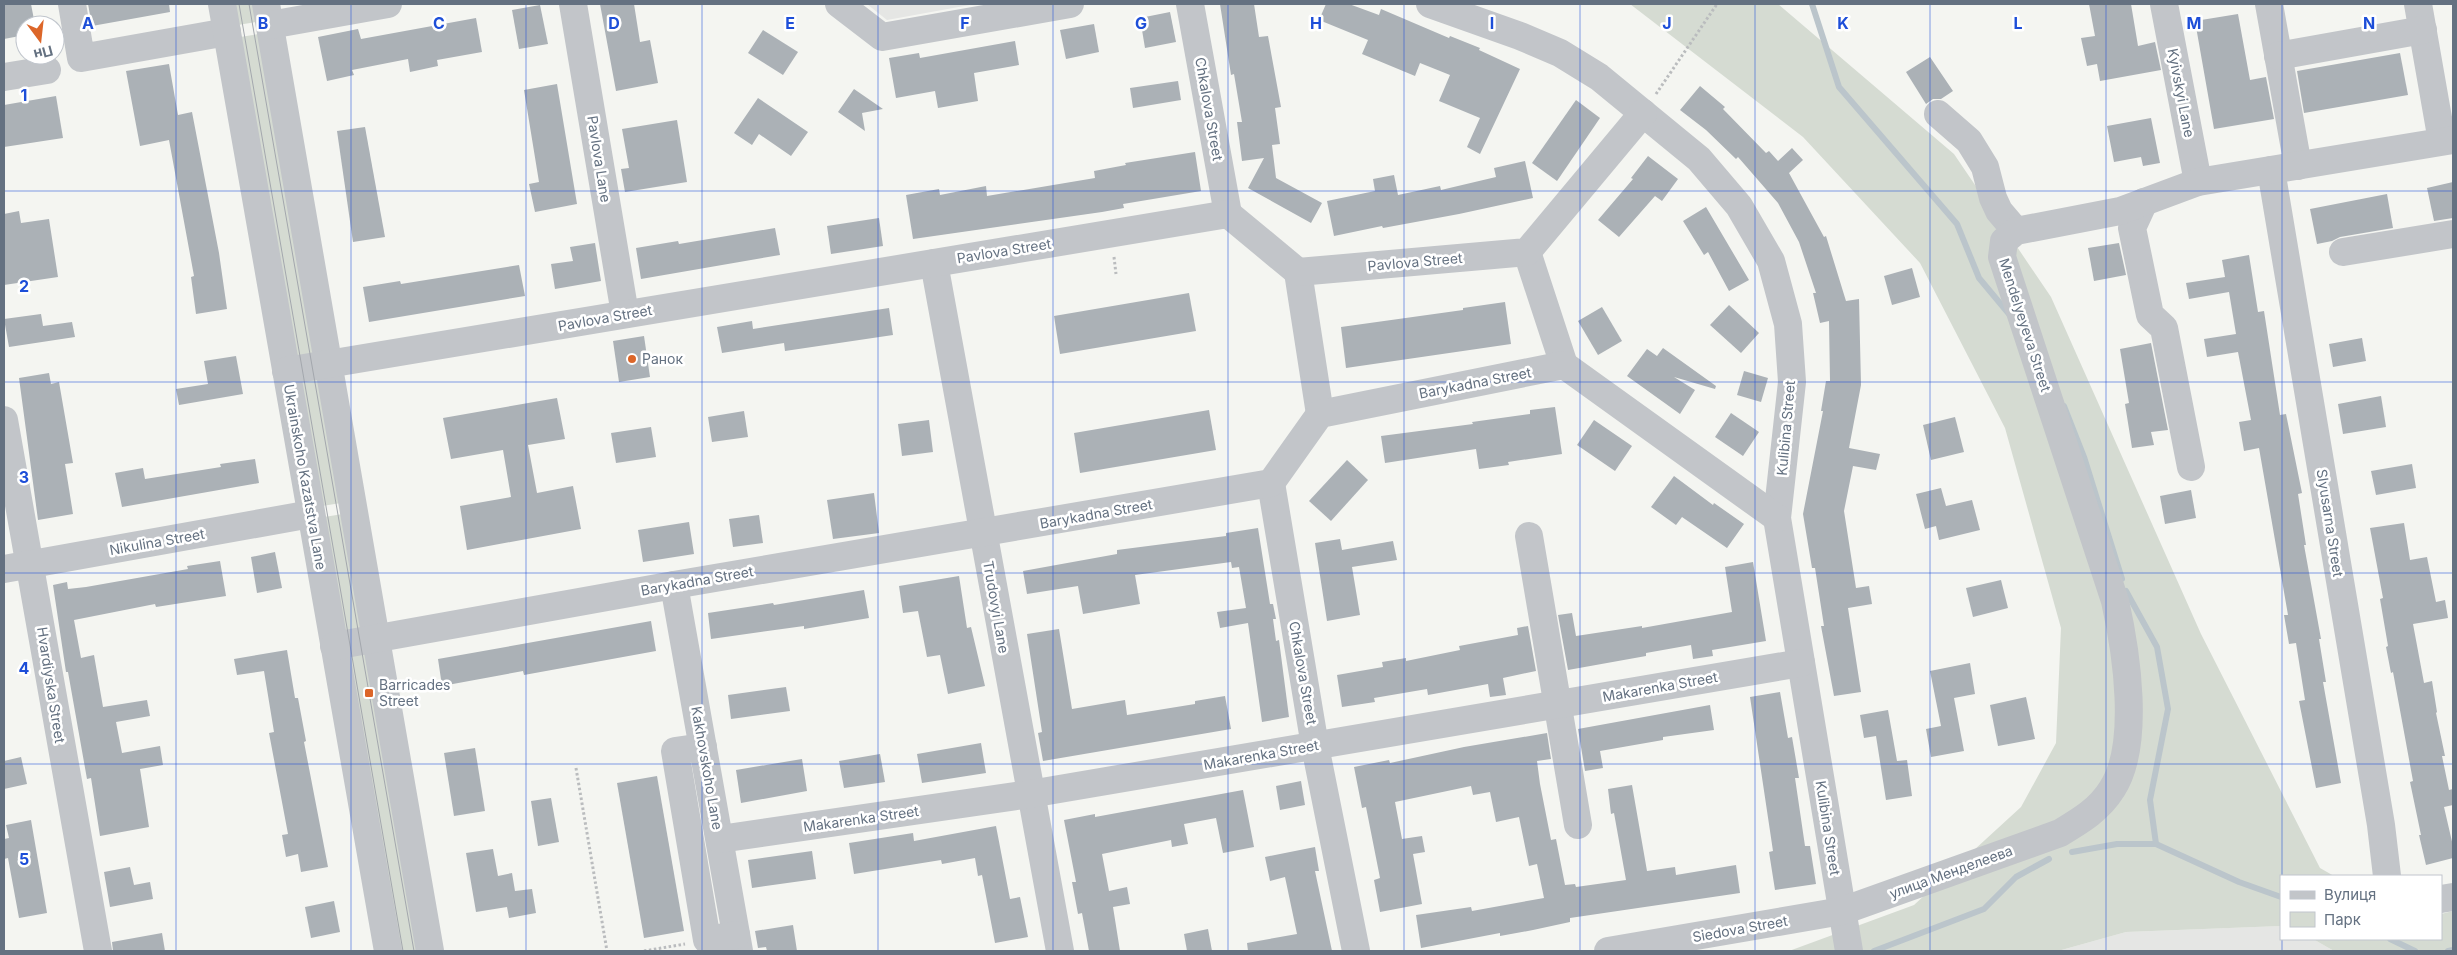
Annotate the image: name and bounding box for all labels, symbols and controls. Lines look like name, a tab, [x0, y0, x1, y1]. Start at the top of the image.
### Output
text: A	[82, 13, 94, 33]
text: B	[258, 13, 268, 33]
text: C	[433, 13, 445, 33]
text: D	[608, 13, 620, 33]
text: E	[785, 13, 795, 33]
text: F	[960, 13, 970, 33]
text: G	[1135, 13, 1147, 33]
text: H	[1310, 13, 1322, 33]
text: I	[1490, 13, 1494, 33]
text: J	[1662, 13, 1672, 33]
text: K	[1837, 13, 1849, 33]
text: L	[2013, 13, 2023, 33]
text: M	[2187, 13, 2201, 33]
text: N	[2363, 13, 2375, 33]
north arrow	[15, 15, 65, 65]
text: Пн	[32, 42, 55, 64]
street label: Kyivskyi Lane	[2165, 47, 2198, 139]
street label: Chkalova Street	[1192, 56, 1227, 162]
text: 1	[21, 85, 27, 105]
street label: Pavlova Lane	[584, 114, 615, 204]
street label: Pavlova Street	[956, 235, 1053, 266]
street label: Pavlova Street	[1367, 249, 1464, 274]
street label: Mendelyeyeva Street	[1996, 256, 2055, 394]
text: 2	[19, 276, 29, 296]
street label: Pavlova Street	[557, 301, 654, 334]
place label: Ранок	[642, 350, 683, 367]
marker: Ранок	[626, 353, 638, 365]
street label: Barykadna Street	[1417, 363, 1533, 402]
street label: Kulibina Street	[1773, 379, 1798, 476]
street label: Ukrainskoho Kazatstva Lane	[281, 383, 330, 571]
text: 3	[19, 467, 29, 487]
street label: Slyusarna Street	[2314, 468, 2347, 578]
street label: Barykadna Street	[1038, 495, 1154, 532]
street label: Nikulina Street	[108, 525, 206, 558]
street label: Trudovyi Lane	[980, 559, 1013, 655]
street label: Barykadna Street	[639, 562, 755, 599]
street label: Chkalova Street	[1286, 620, 1321, 726]
street label: Hvardiyska Street	[34, 626, 69, 745]
text: 4	[19, 658, 30, 678]
street label: Makarenka Street	[1601, 668, 1719, 705]
place label: Barricades Street	[379, 676, 451, 709]
marker: Barricades Street	[363, 687, 375, 699]
street label: Kakhovskoho Lane	[688, 705, 727, 831]
street label: Makarenka Street	[1202, 736, 1320, 773]
street label: Kulibina Street	[1813, 779, 1844, 877]
street label: Makarenka Street	[802, 802, 920, 835]
street label: улица Менделеева	[1887, 841, 2015, 902]
text: 5	[19, 849, 29, 869]
legend	[2280, 875, 2442, 940]
text: Вулиця	[2324, 885, 2376, 904]
text: Парк	[2324, 910, 2361, 929]
street label: Siedova Street	[1691, 912, 1789, 945]

